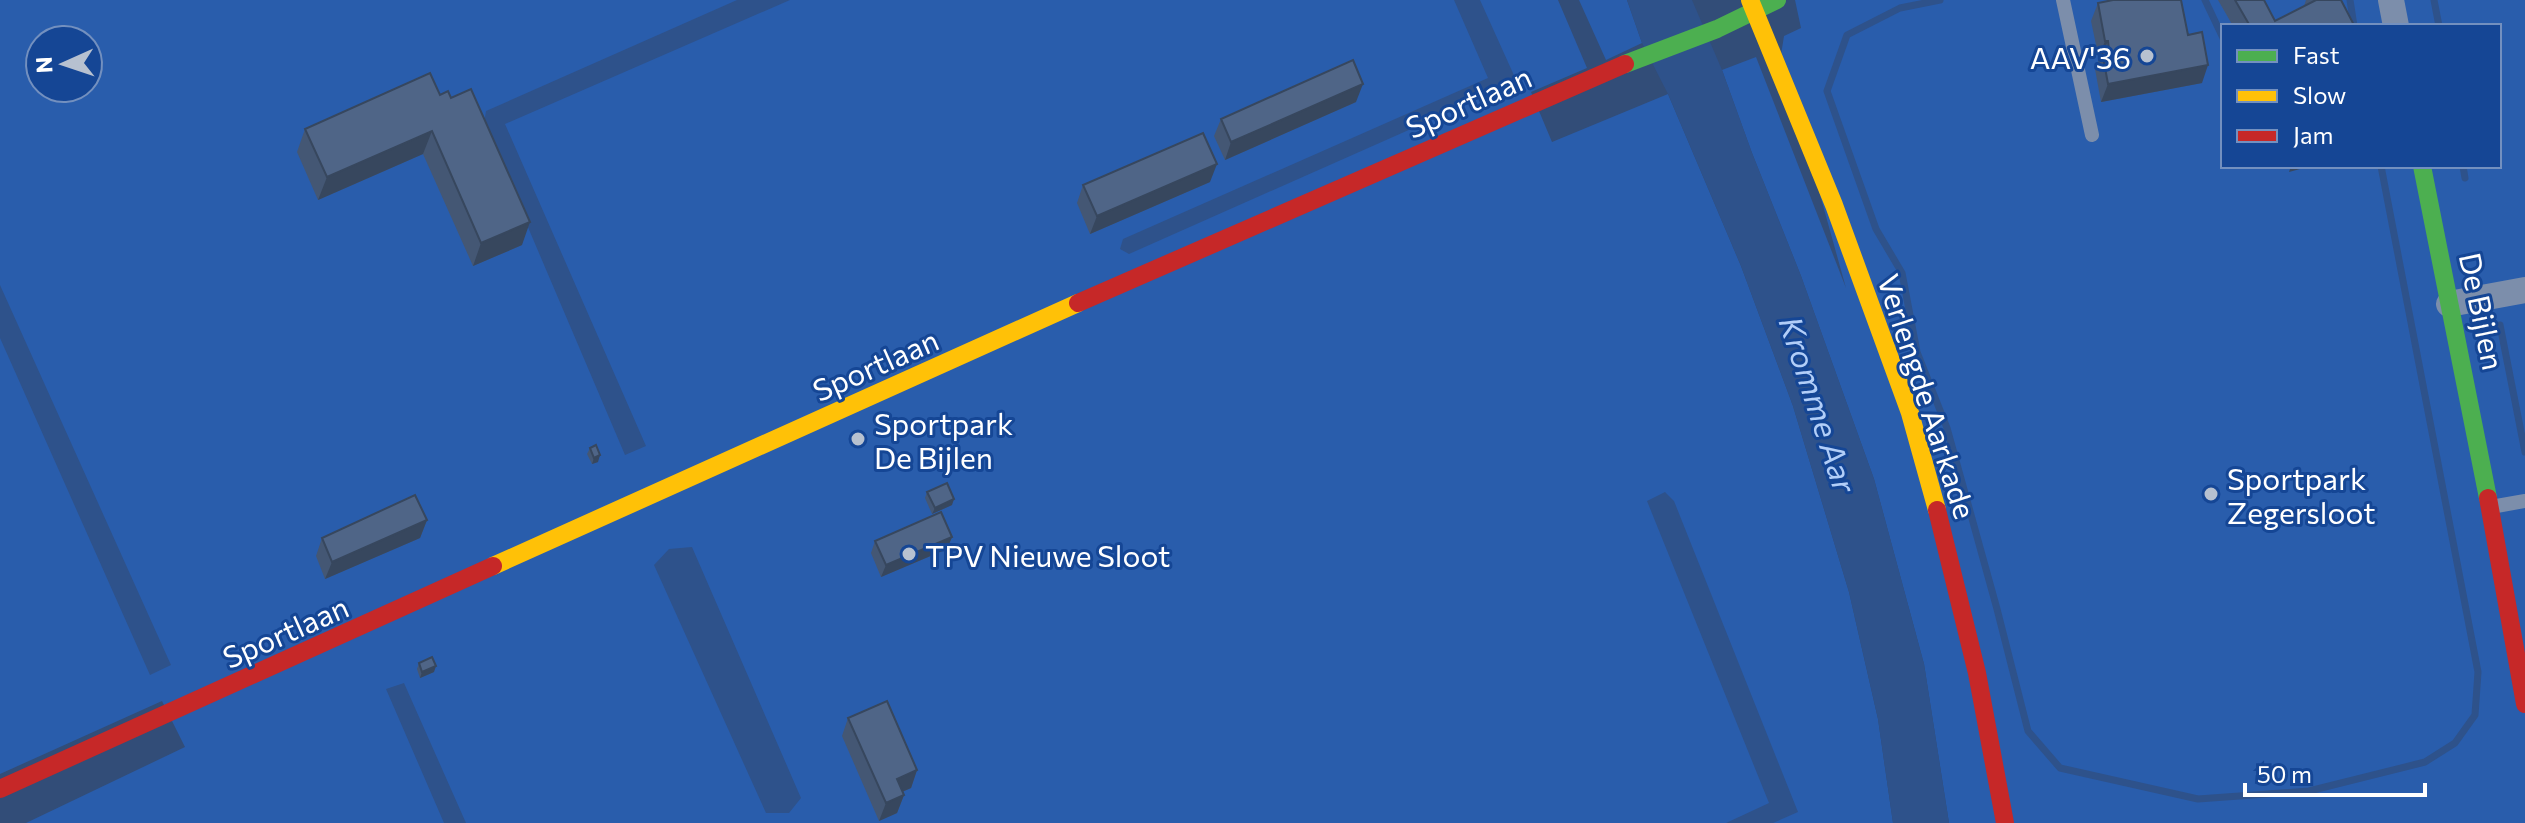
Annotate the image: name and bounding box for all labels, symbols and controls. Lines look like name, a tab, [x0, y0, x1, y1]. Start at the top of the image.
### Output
north arrow	[24, 24, 104, 104]
legend	[2221, 24, 2501, 168]
place label: AAV'36	[2030, 38, 2131, 75]
text: Fast	[2293, 40, 2340, 69]
marker: AAV'36	[2138, 47, 2156, 65]
text: N	[30, 56, 57, 74]
street label: Sportlaan	[1399, 57, 1537, 145]
text: Slow	[2293, 80, 2346, 109]
text: Jam	[2293, 120, 2333, 149]
street label: De Bijlen	[2453, 249, 2513, 373]
street label: Verlengde Aarkade	[1871, 269, 1985, 523]
water label: Kromme Aar	[1772, 311, 1867, 498]
street label: Sportlaan	[806, 320, 944, 408]
place label: Sportpark De Bijlen	[874, 404, 1013, 475]
marker: Sportpark De Bijlen	[849, 430, 867, 448]
place label: Sportpark Zegersloot	[2227, 459, 2375, 530]
marker: Sportpark Zegersloot	[2202, 485, 2220, 503]
place label: TPV Nieuwe Sloot	[925, 536, 1170, 573]
marker: TPV Nieuwe Sloot	[900, 545, 918, 563]
street label: Sportlaan	[216, 587, 354, 675]
scale bar	[2245, 747, 2425, 797]
text: 50 m	[2257, 759, 2312, 788]

